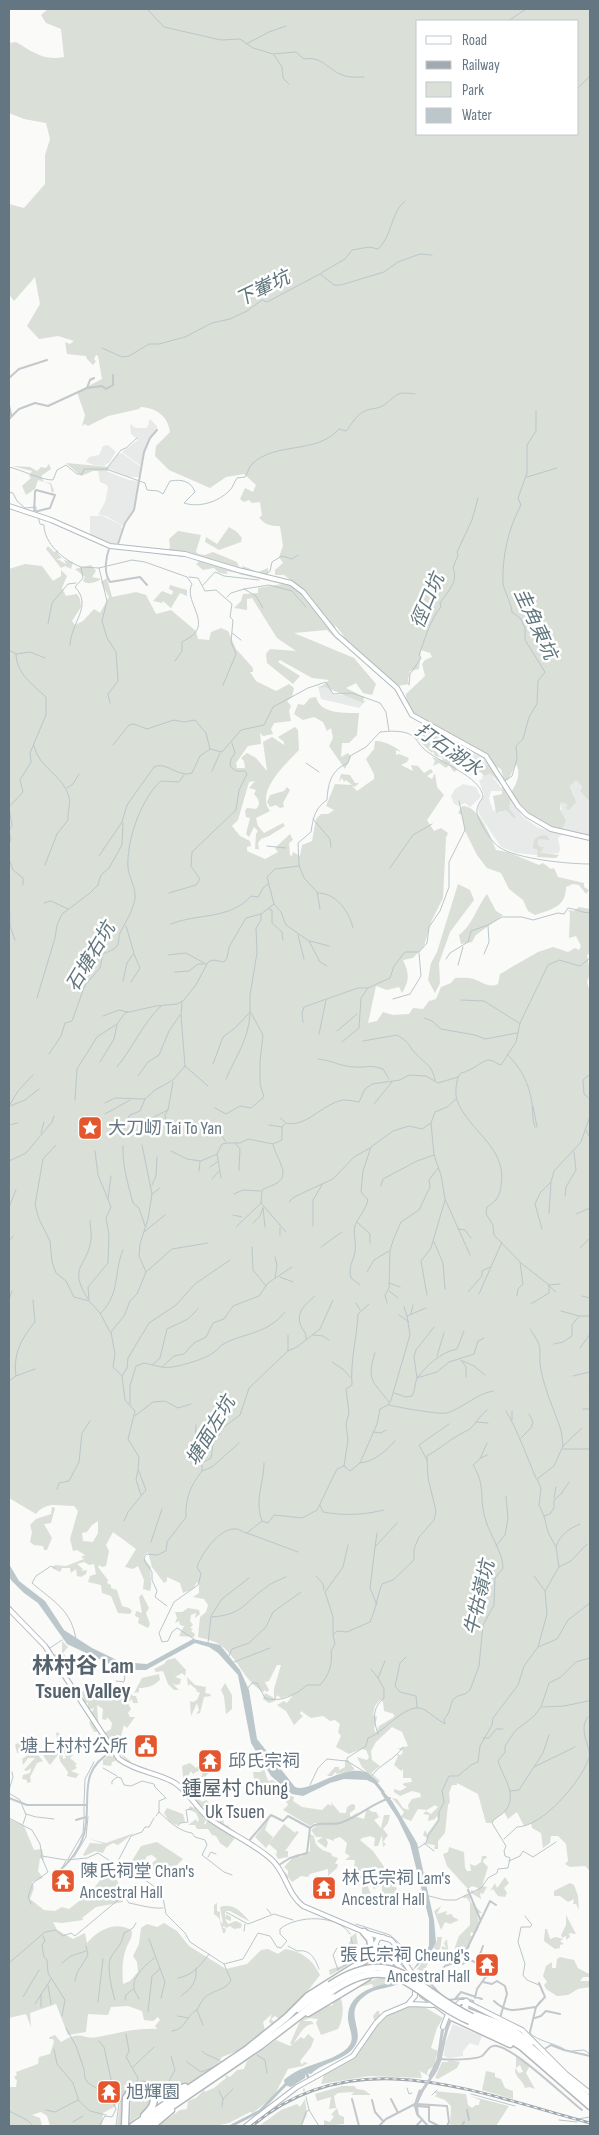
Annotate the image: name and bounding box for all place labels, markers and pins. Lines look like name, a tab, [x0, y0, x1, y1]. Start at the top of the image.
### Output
place icon: 大刀屻 Tai To Yan	[77, 1115, 103, 1141]
place label: 大刀屻 Tai To Yan	[108, 1118, 222, 1139]
public building icon: 塘上村村公所	[133, 1733, 159, 1759]
place label: 塘上村村公所	[20, 1736, 128, 1757]
temple icon: 邱氏宗祠	[197, 1748, 223, 1774]
place label: 邱氏宗祠	[228, 1751, 300, 1772]
place label: 陳氏祠堂 Chan's Ancestral Hall	[79, 1861, 195, 1903]
temple icon: 陳氏祠堂 Chan's Ancestral Hall	[50, 1868, 76, 1894]
place label: 林氏宗祠 Lam's Ancestral Hall	[341, 1868, 451, 1910]
temple icon: 林氏宗祠 Lam's Ancestral Hall	[311, 1875, 337, 1901]
place label: 張氏宗祠 Cheung's Ancestral Hall	[340, 1945, 470, 1987]
temple icon: 張氏宗祠 Cheung's Ancestral Hall	[474, 1952, 500, 1978]
temple icon: 旭輝園	[96, 2079, 122, 2105]
place label: 旭輝園	[126, 2082, 180, 2103]

